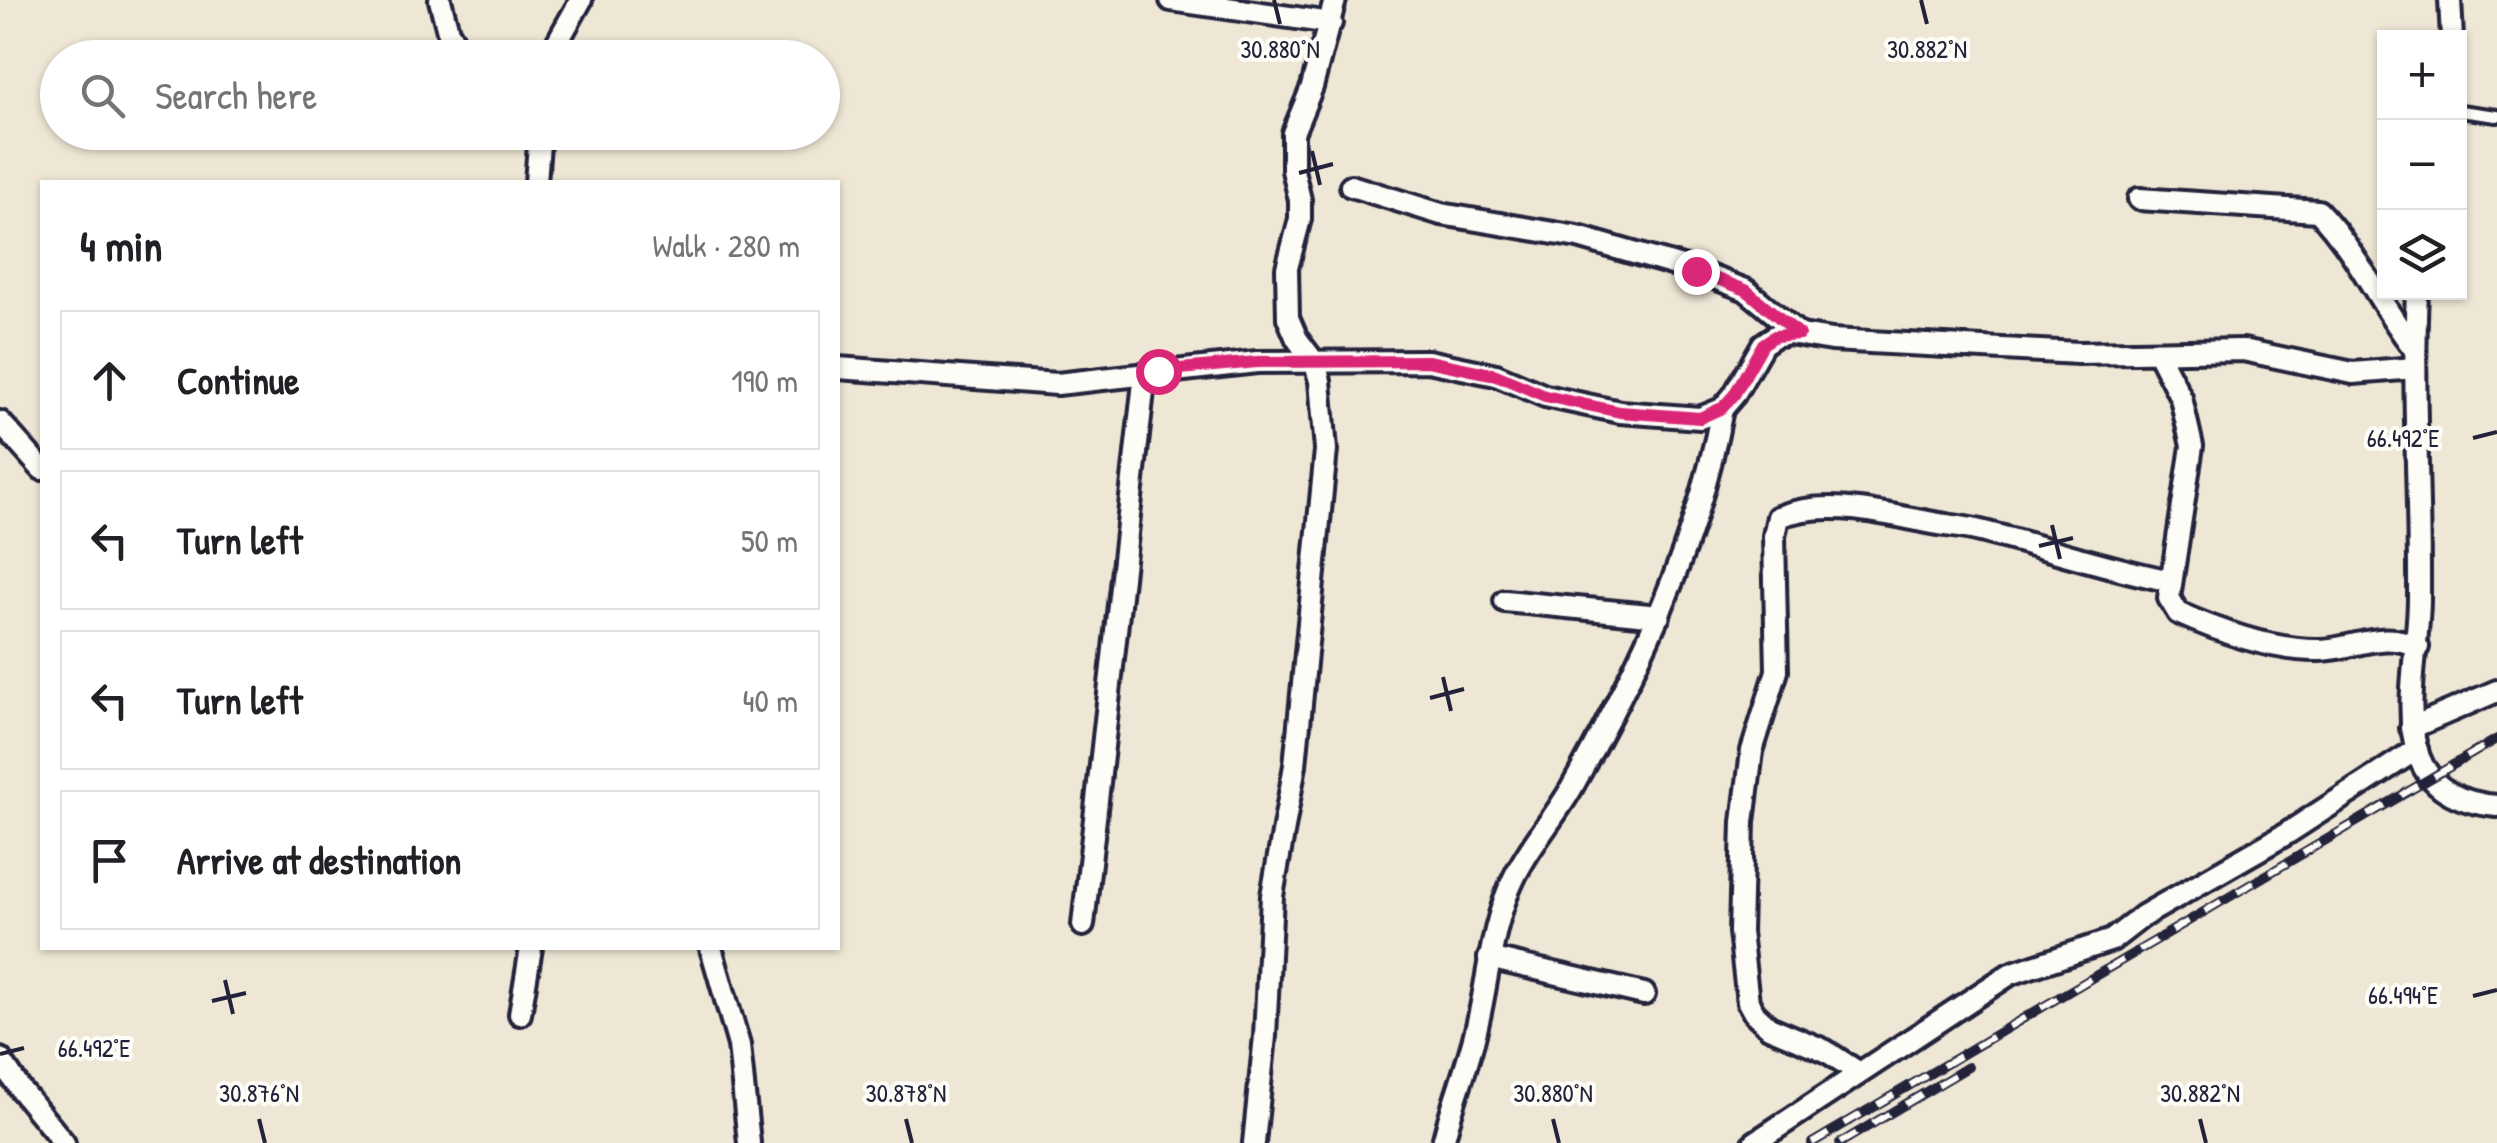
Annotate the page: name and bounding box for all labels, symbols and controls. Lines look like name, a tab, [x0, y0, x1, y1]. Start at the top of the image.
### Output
map controls	[2377, 30, 2467, 300]
button: +	[2377, 30, 2467, 120]
text: 30.880°N	[1240, 32, 1320, 66]
text: 30.882°N	[1887, 32, 1967, 66]
search box	[40, 40, 840, 150]
icon: search	[75, 68, 130, 123]
text: Search here	[155, 69, 317, 121]
button: −	[2377, 120, 2467, 210]
button: layers	[2377, 210, 2467, 300]
text: 4 min	[80, 217, 162, 274]
text: Walk · 280 m	[653, 224, 800, 267]
route end	[1674, 249, 1720, 295]
route start	[1136, 349, 1182, 395]
icon: ahead	[82, 353, 137, 408]
text: Continue	[177, 354, 299, 406]
text: 190 m	[731, 359, 798, 402]
text: 66.492°E	[2367, 421, 2439, 455]
icon: left	[82, 513, 137, 568]
text: Turn left	[177, 514, 302, 566]
text: 50 m	[741, 519, 798, 562]
icon: left	[82, 673, 137, 728]
text: Turn left	[177, 674, 302, 726]
text: 40 m	[743, 679, 798, 722]
icon: arrive	[82, 833, 137, 888]
text: Arrive at destination	[177, 834, 461, 886]
text: 66.494°E	[2368, 978, 2438, 1012]
text: 66.492°E	[58, 1031, 130, 1065]
text: 30.876°N	[219, 1076, 299, 1110]
text: 30.878°N	[866, 1076, 946, 1110]
text: 30.880°N	[1513, 1076, 1593, 1110]
text: 30.882°N	[2160, 1076, 2240, 1110]

